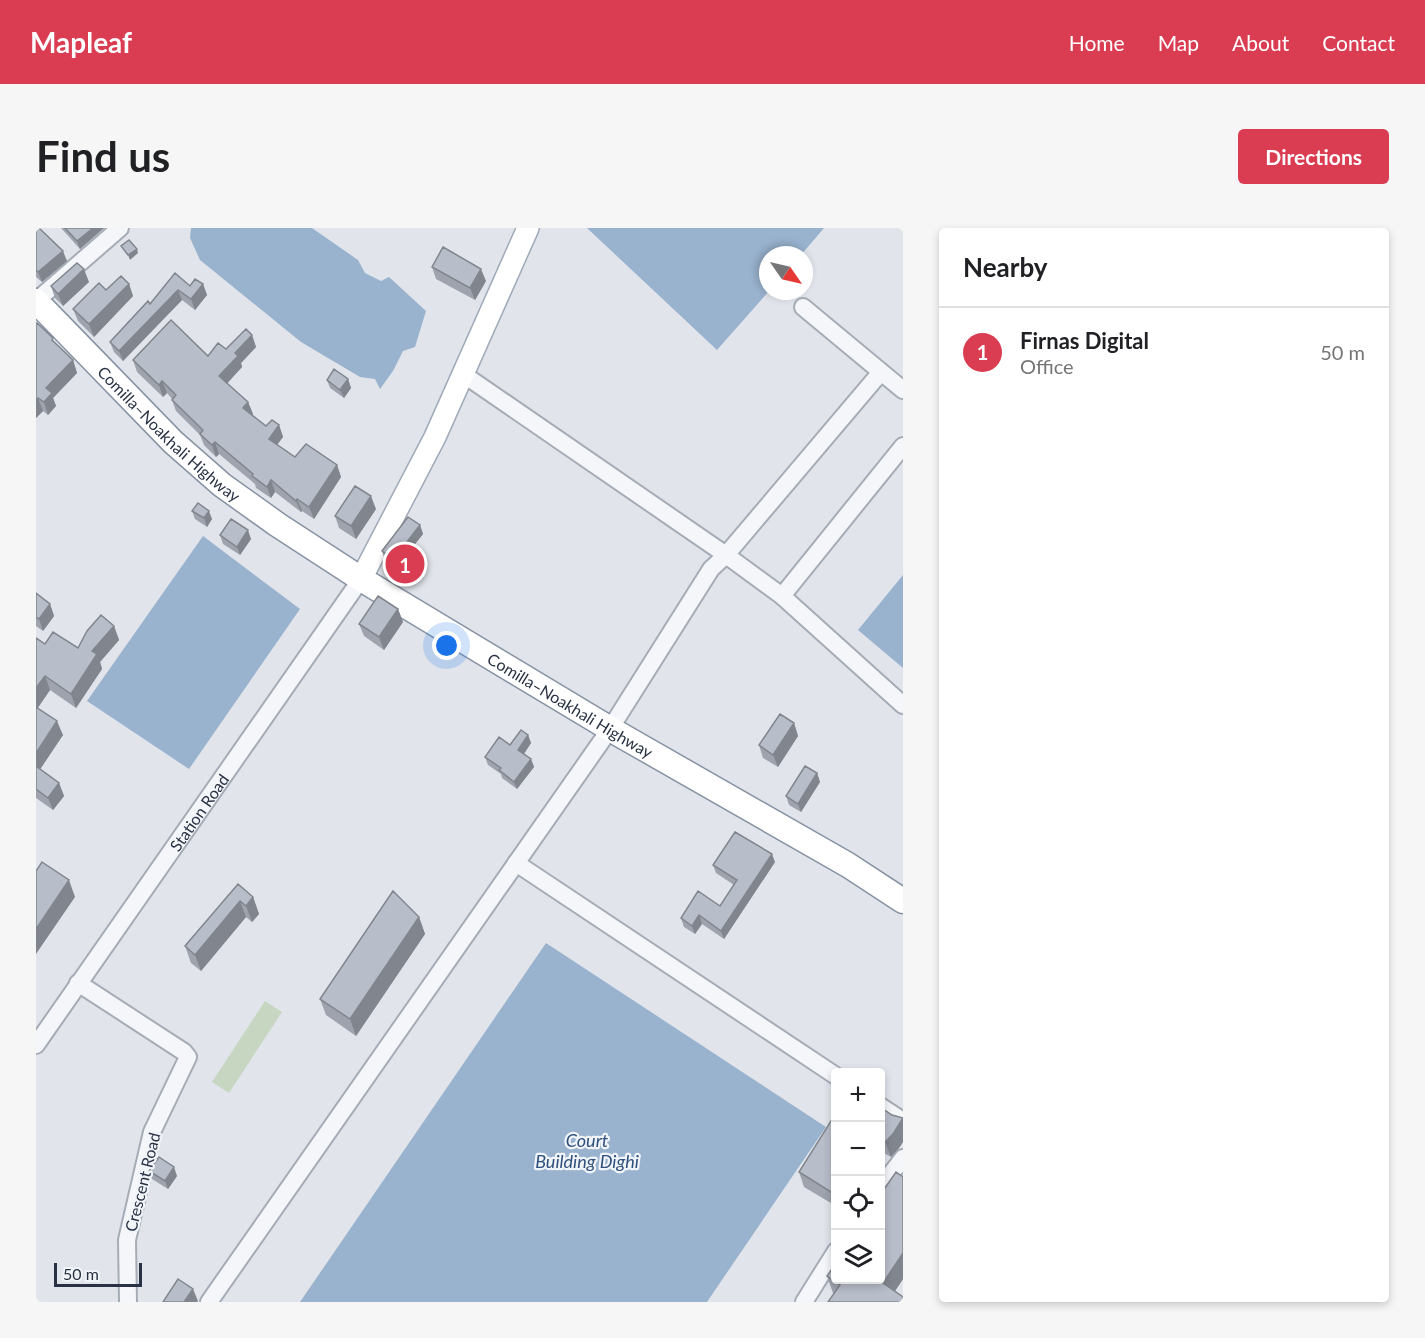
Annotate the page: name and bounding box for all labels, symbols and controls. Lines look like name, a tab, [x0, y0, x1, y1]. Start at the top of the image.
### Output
text: Mapleaf	[30, 25, 132, 59]
text: Home	[1069, 30, 1125, 55]
text: Map	[1158, 30, 1199, 55]
text: About	[1232, 30, 1289, 55]
text: Contact	[1322, 30, 1395, 55]
button: Directions	[1238, 129, 1389, 184]
text: Find us	[36, 131, 170, 181]
north arrow	[759, 246, 813, 300]
text: Nearby	[963, 251, 1048, 283]
text: Firnas Digital	[1020, 327, 1149, 354]
text: 1	[977, 340, 988, 364]
text: 50 m	[1320, 340, 1365, 364]
text: Office	[1020, 354, 1074, 378]
street label: Comilla–Noakhali Highway	[94, 361, 245, 505]
pin: 1	[386, 542, 424, 586]
your location	[432, 631, 461, 660]
street label: Comilla–Noakhali Highway	[485, 648, 657, 761]
street label: Station Road	[165, 770, 232, 854]
map controls	[831, 1068, 885, 1284]
button: +	[831, 1068, 885, 1122]
button: −	[831, 1122, 885, 1176]
water label: Court Building Dighi	[535, 1129, 639, 1172]
street label: Crescent Road	[120, 1130, 164, 1234]
button: locate	[831, 1176, 885, 1230]
button: layers	[831, 1230, 885, 1284]
scale bar	[54, 1260, 142, 1288]
text: 50 m	[63, 1264, 99, 1283]

